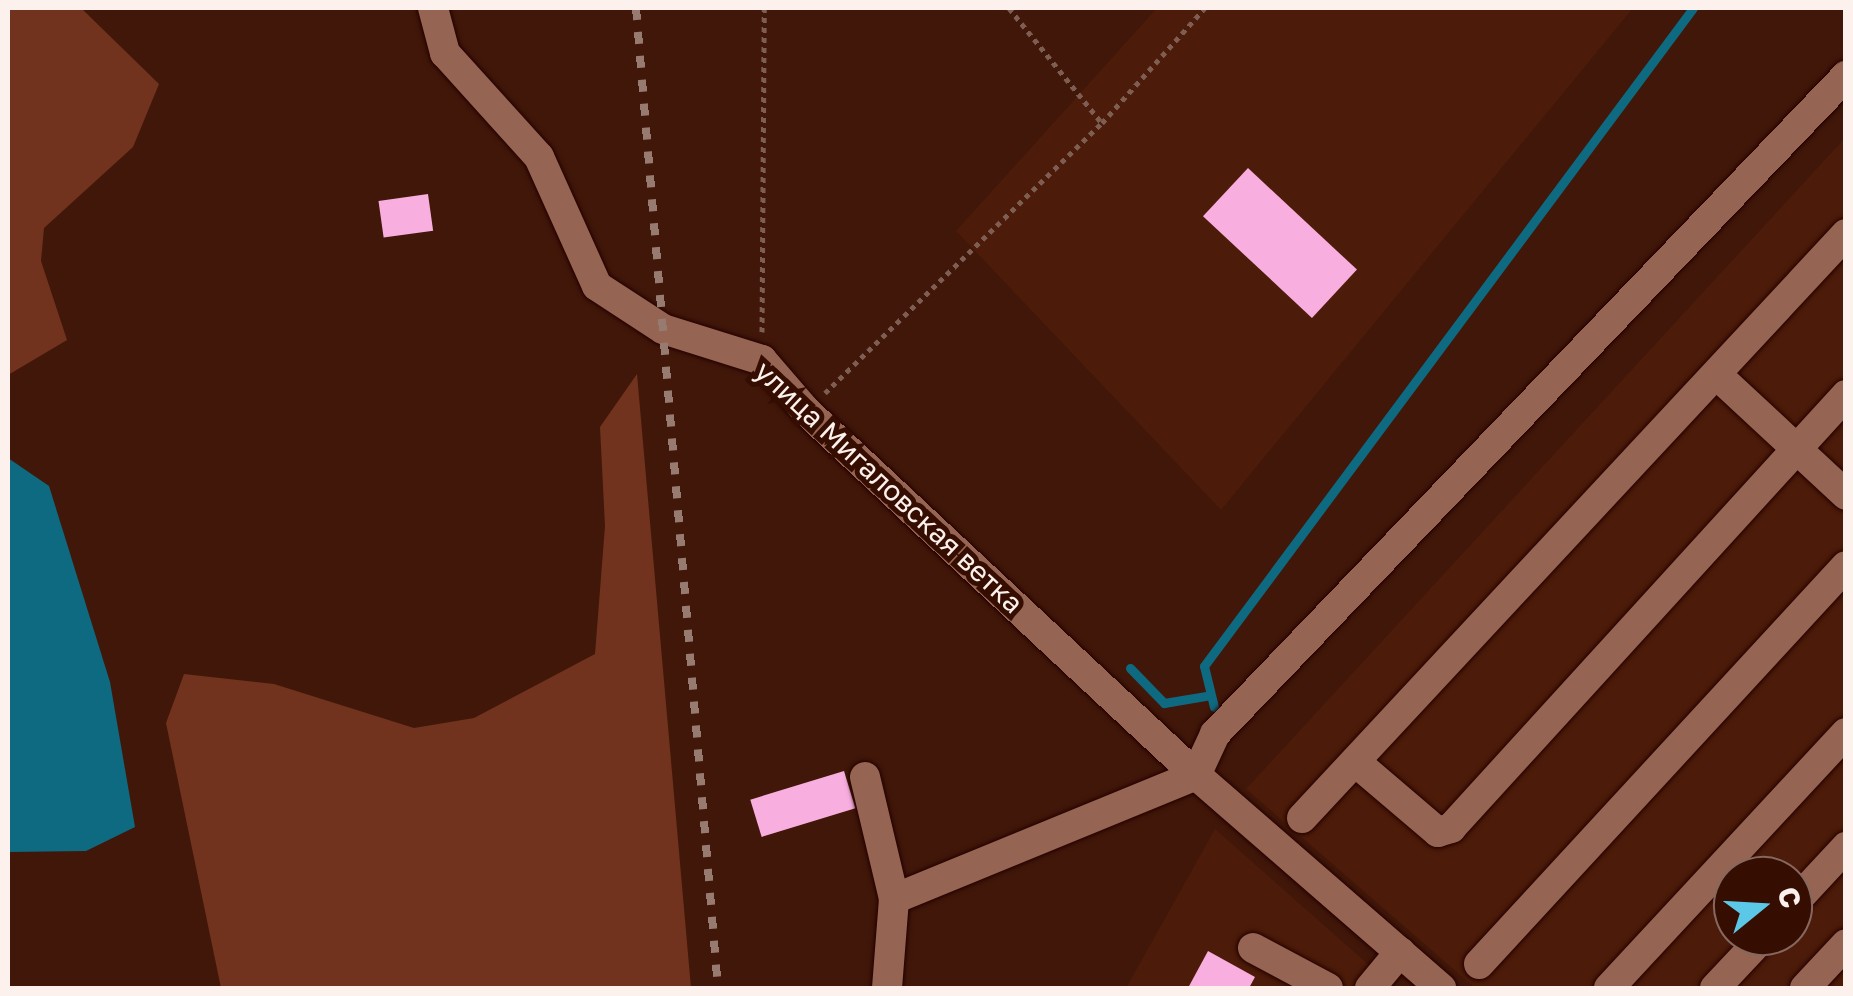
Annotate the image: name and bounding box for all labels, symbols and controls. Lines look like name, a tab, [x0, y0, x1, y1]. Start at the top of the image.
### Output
street label: улица Мигаловская ветка	[748, 354, 1030, 620]
north arrow	[1713, 856, 1813, 956]
text: С	[1771, 883, 1809, 912]

